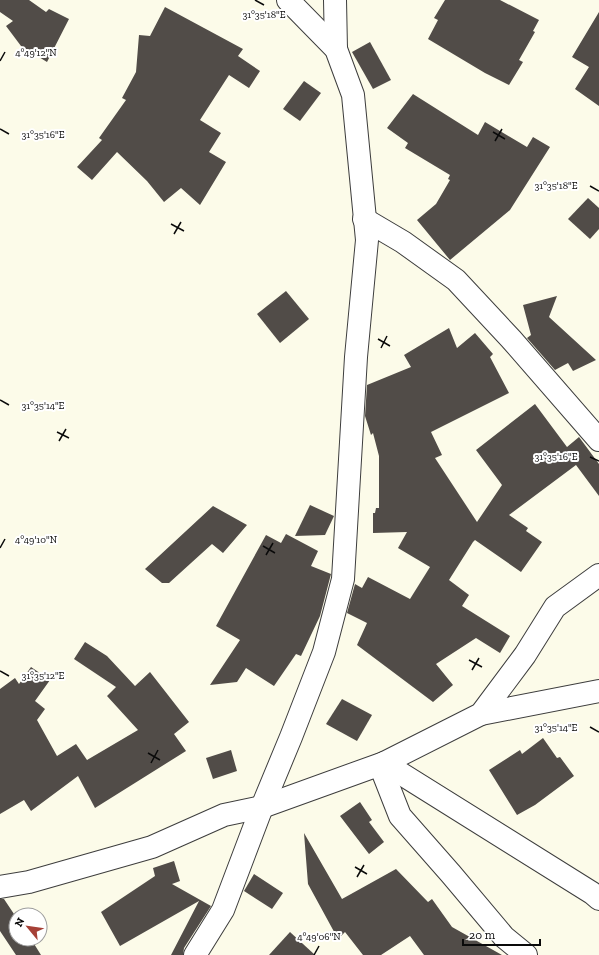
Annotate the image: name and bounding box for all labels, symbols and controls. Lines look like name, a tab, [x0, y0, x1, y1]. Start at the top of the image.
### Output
text: 31°35'18"E	[242, 9, 286, 21]
text: 4°49'12"N	[15, 47, 57, 59]
text: 31°35'16"E	[21, 129, 65, 141]
text: 31°35'18"E	[534, 180, 578, 192]
text: 31°35'14"E	[21, 400, 65, 412]
text: 31°35'16"E	[534, 451, 578, 463]
text: 4°49'10"N	[15, 534, 58, 546]
text: 31°35'12"E	[22, 670, 65, 682]
text: 31°35'14"E	[534, 722, 578, 734]
north arrow	[8, 907, 48, 947]
text: N	[12, 915, 28, 929]
scale bar	[463, 921, 540, 947]
text: 20 m	[469, 928, 496, 942]
text: 4°49'06"N	[297, 931, 341, 943]

